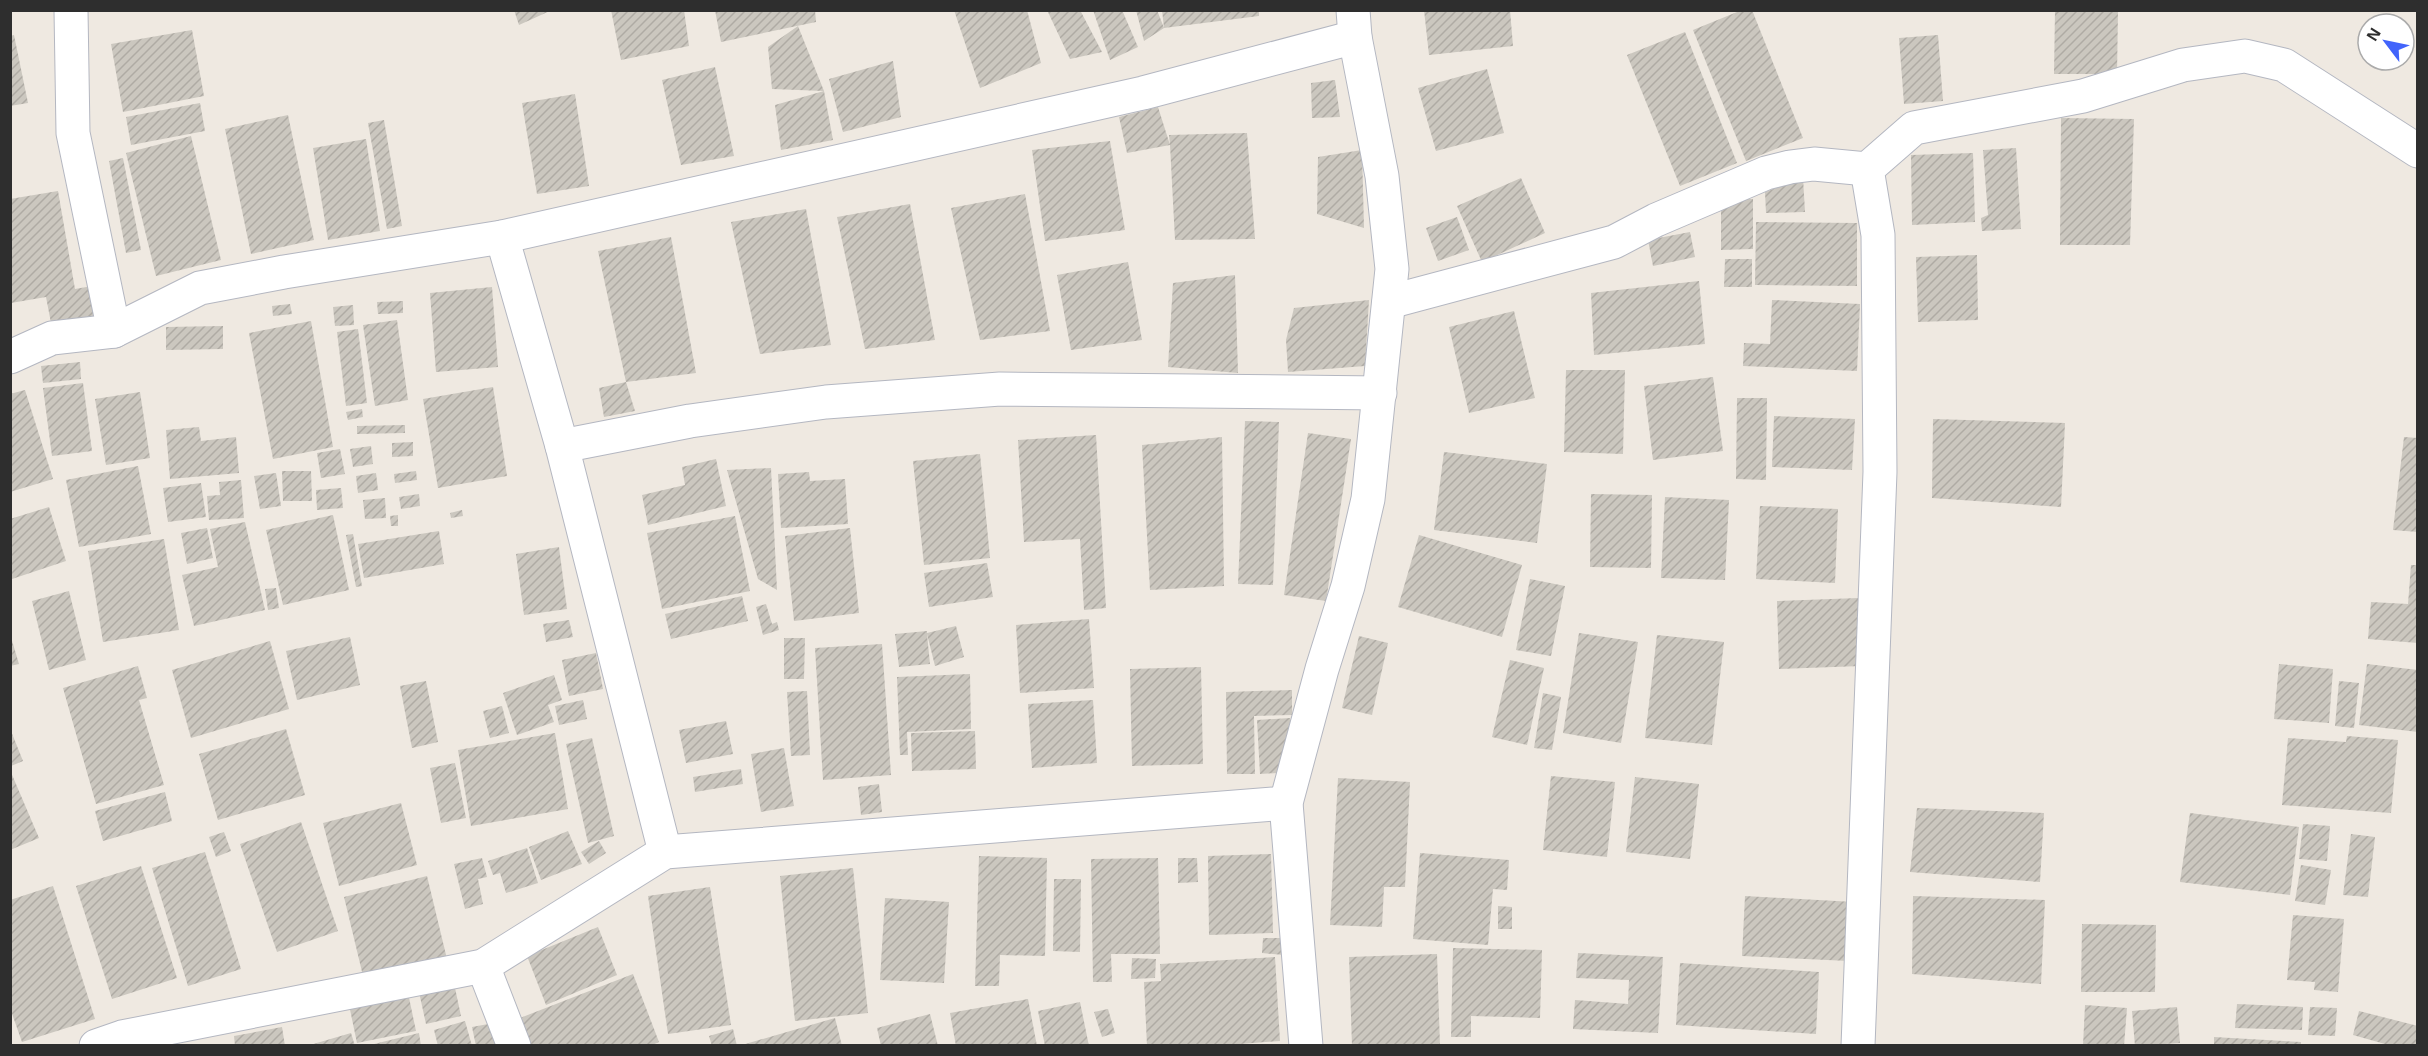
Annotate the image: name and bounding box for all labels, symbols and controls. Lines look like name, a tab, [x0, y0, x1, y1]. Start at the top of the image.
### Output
north arrow	[2356, 12, 2416, 72]
text: N	[2363, 25, 2384, 44]

